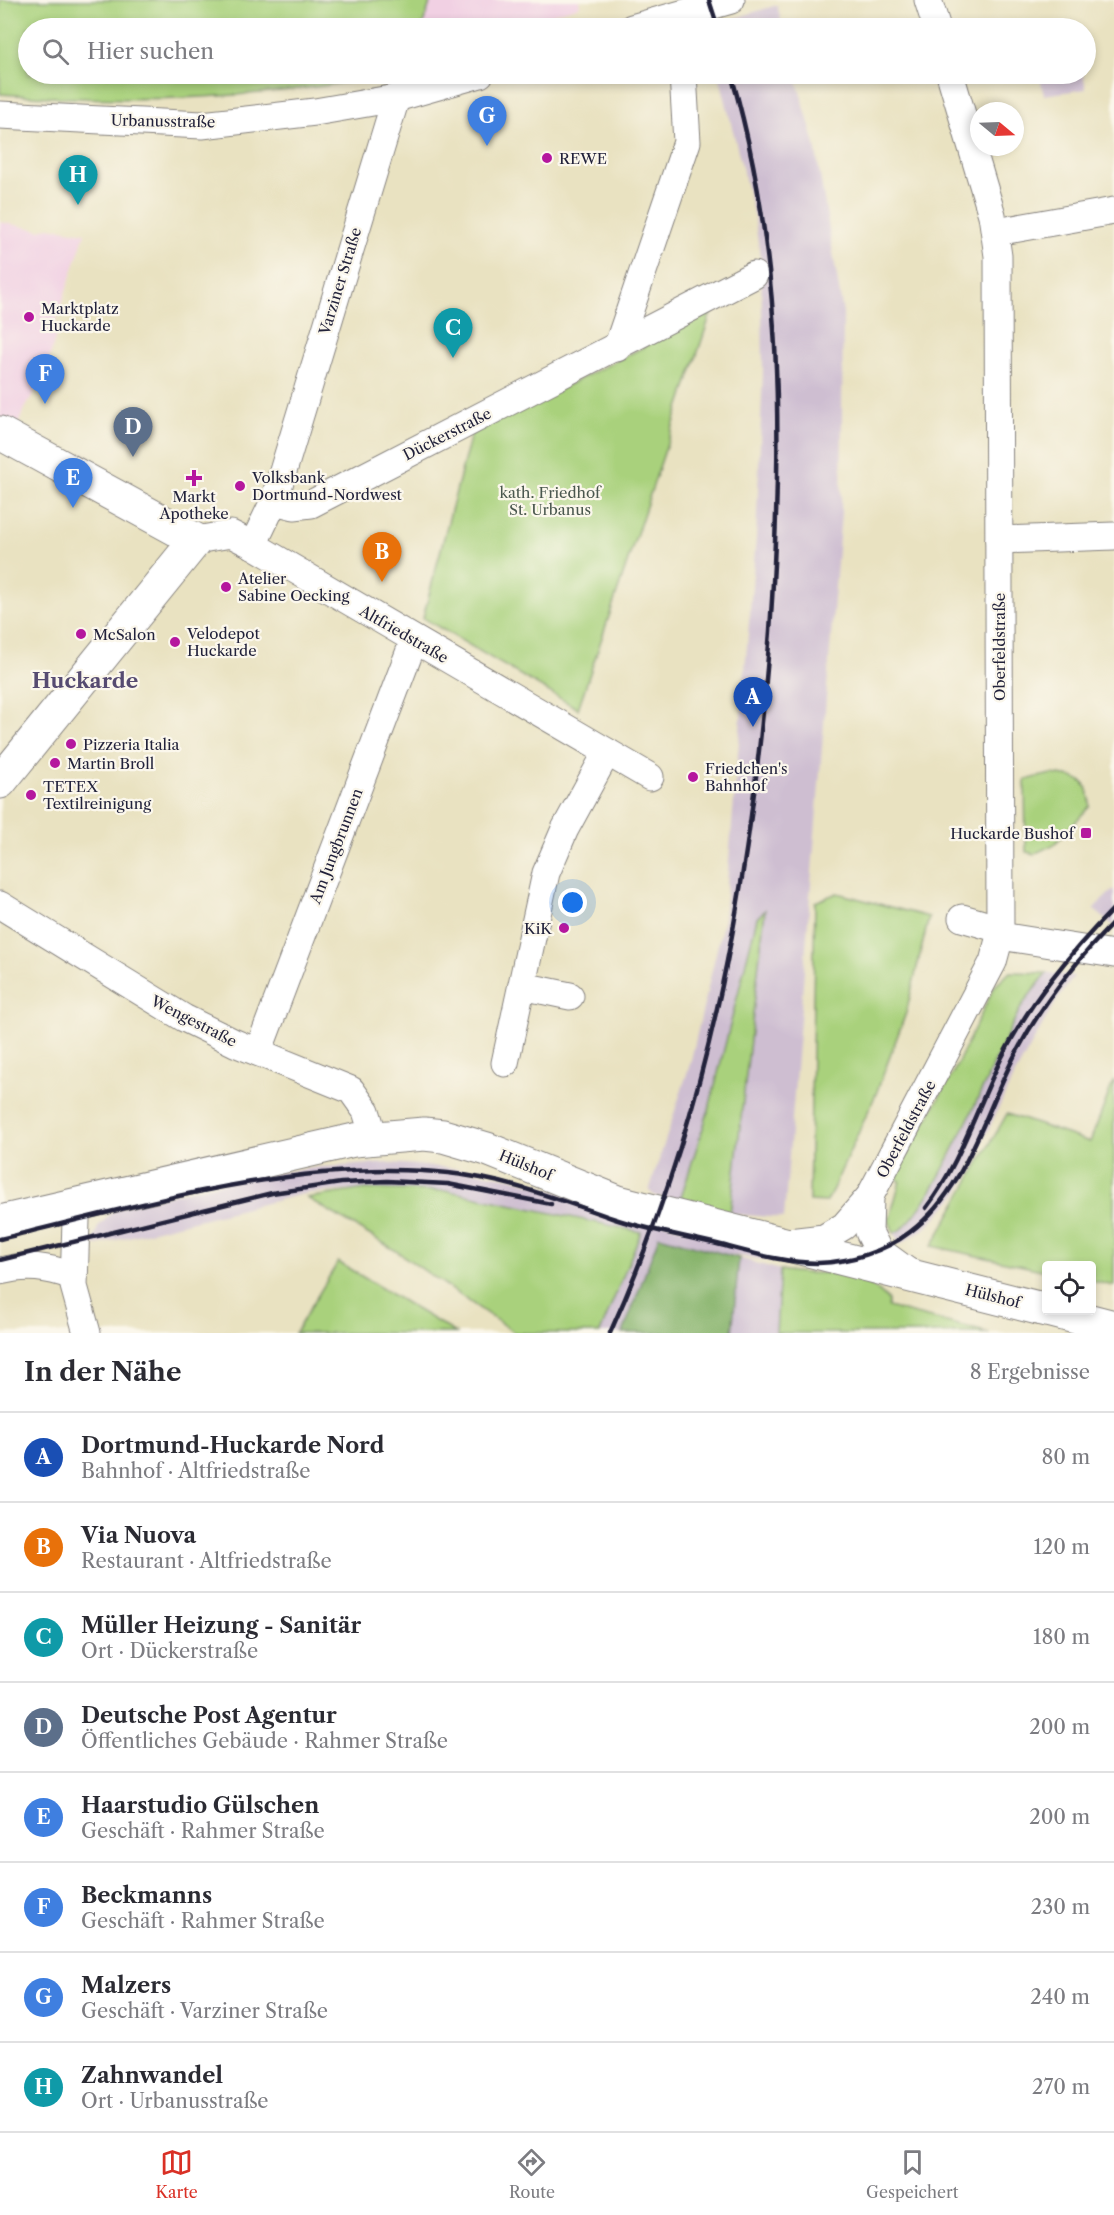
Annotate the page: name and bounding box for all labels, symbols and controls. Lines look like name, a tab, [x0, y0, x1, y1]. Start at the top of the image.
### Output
search box	[18, 18, 1096, 84]
icon: search	[39, 35, 72, 68]
text: Hier suchen	[87, 38, 214, 65]
pin: G	[468, 96, 506, 146]
north arrow	[970, 102, 1024, 156]
street label: Urbanusstraße	[111, 111, 215, 131]
place label: REWE	[559, 149, 607, 168]
marker: REWE	[540, 151, 554, 165]
pin: H	[58, 156, 98, 205]
street label: Varziner Straße	[314, 225, 365, 338]
place label: Marktplatz Huckarde	[41, 299, 119, 335]
pin: C	[434, 308, 472, 358]
marker: Marktplatz Huckarde	[22, 310, 36, 324]
pin: F	[26, 354, 64, 404]
street label: Dückerstraße	[400, 404, 494, 464]
pin: D	[114, 408, 152, 457]
pin: E	[54, 458, 92, 508]
place label: Volksbank Dortmund-Nordwest	[251, 468, 403, 504]
marker: Markt Apotheke	[187, 471, 201, 485]
marker: Volksbank Dortmund-Nordwest	[233, 479, 247, 493]
park label: kath. Friedhof St. Urbanus	[500, 483, 602, 519]
place label: Markt Apotheke	[158, 487, 229, 523]
pin: B	[362, 532, 401, 582]
place label: Atelier Sabine Oecking	[237, 569, 350, 605]
marker: Atelier Sabine Oecking	[219, 580, 233, 594]
street label: Oberfeldstraße	[990, 593, 1009, 701]
street label: Altfriedstraße	[355, 600, 452, 667]
place label: Velodepot Huckarde	[186, 624, 261, 660]
place label: McSalon	[93, 625, 156, 644]
marker: McSalon	[74, 627, 88, 641]
marker: Velodepot Huckarde	[168, 635, 182, 649]
district label: Huckarde	[32, 668, 138, 693]
pin: A	[734, 678, 772, 727]
place label: Pizzeria Italia	[83, 735, 180, 754]
marker: Pizzeria Italia	[64, 737, 78, 751]
place label: Martin Broll	[67, 754, 155, 773]
marker: Martin Broll	[48, 756, 62, 770]
place label: Friedchen's Bahnhof	[705, 759, 788, 795]
marker: Friedchen's Bahnhof	[686, 770, 700, 784]
place label: TETEX Textilreinigung	[43, 777, 151, 813]
street label: Am Jungbrunnen	[305, 785, 367, 907]
marker: TETEX Textilreinigung	[24, 788, 38, 802]
place label: Huckarde Bushof	[950, 824, 1076, 843]
marker: Huckarde Bushof	[1079, 826, 1093, 840]
your location	[558, 888, 587, 917]
place label: KiK	[524, 919, 553, 938]
marker: KiK	[557, 921, 571, 935]
street label: Wengestraße	[147, 991, 240, 1051]
street label: Oberfeldstraße	[872, 1077, 940, 1181]
street label: Hülshof	[496, 1146, 557, 1185]
map controls	[1042, 1261, 1096, 1315]
button: locate	[1042, 1261, 1096, 1315]
street label: Hülshof	[963, 1280, 1024, 1312]
text: In der Nähe	[24, 1356, 181, 1388]
text: 8 Ergebnisse	[970, 1360, 1090, 1384]
text: Dortmund-Huckarde Nord	[81, 1432, 384, 1459]
text: A	[36, 1445, 51, 1469]
text: 80 m	[1042, 1445, 1090, 1469]
text: Bahnhof · Altfriedstraße	[81, 1459, 310, 1483]
text: Via Nuova	[81, 1522, 196, 1549]
text: B	[36, 1535, 51, 1559]
text: 120 m	[1033, 1535, 1090, 1559]
text: Restaurant · Altfriedstraße	[81, 1549, 332, 1573]
text: Müller Heizung - Sanitär	[81, 1612, 361, 1639]
text: C	[35, 1625, 52, 1649]
text: 180 m	[1033, 1625, 1090, 1649]
text: Ort · Dückerstraße	[81, 1639, 258, 1663]
text: Deutsche Post Agentur	[81, 1702, 337, 1729]
text: D	[35, 1715, 52, 1739]
text: 200 m	[1029, 1715, 1090, 1739]
text: Öffentliches Gebäude · Rahmer Straße	[81, 1729, 448, 1753]
text: Haarstudio Gülschen	[81, 1792, 319, 1819]
text: E	[36, 1805, 51, 1829]
text: 200 m	[1029, 1805, 1090, 1829]
text: Geschäft · Rahmer Straße	[81, 1819, 325, 1843]
text: Beckmanns	[81, 1882, 212, 1909]
text: F	[37, 1895, 50, 1919]
text: 230 m	[1031, 1895, 1090, 1919]
text: Geschäft · Rahmer Straße	[81, 1909, 325, 1933]
text: Malzers	[81, 1972, 171, 1999]
text: G	[35, 1985, 52, 2009]
text: 240 m	[1030, 1985, 1090, 2009]
text: Geschäft · Varziner Straße	[81, 1999, 328, 2023]
text: Zahnwandel	[81, 2062, 223, 2089]
text: H	[34, 2075, 53, 2099]
text: 270 m	[1032, 2075, 1090, 2099]
text: Ort · Urbanusstraße	[81, 2089, 269, 2113]
tab: Karte	[156, 2146, 198, 2202]
tab: Route	[509, 2146, 555, 2202]
tab: Gespeichert	[866, 2146, 958, 2202]

